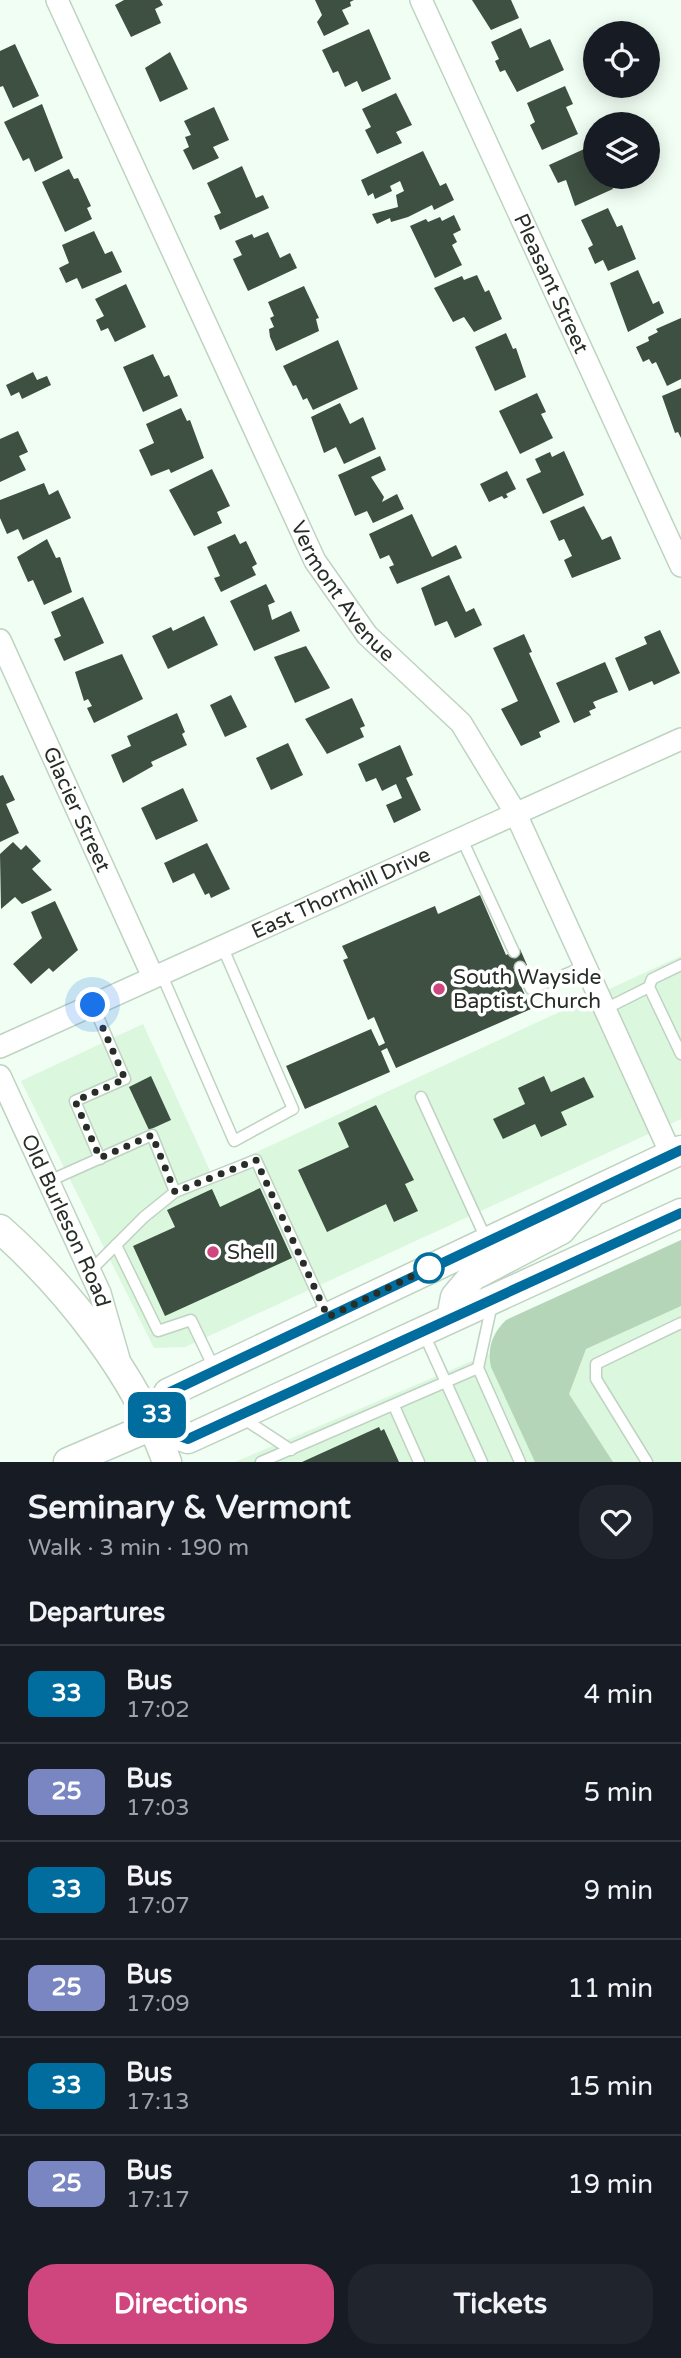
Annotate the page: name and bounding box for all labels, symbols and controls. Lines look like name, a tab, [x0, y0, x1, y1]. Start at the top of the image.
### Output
map controls	[583, 21, 660, 189]
button: locate	[583, 21, 660, 98]
button: layers	[583, 112, 660, 189]
street label: Pleasant Street	[508, 210, 594, 357]
street label: Vermont Avenue	[286, 517, 400, 667]
street label: Glacier Street	[38, 743, 116, 876]
street label: East Thornhill Drive	[248, 842, 434, 944]
place label: South Wayside Baptist Church	[453, 965, 602, 1014]
marker: South Wayside Baptist Church	[431, 981, 447, 997]
your location	[75, 987, 110, 1022]
street label: Old Burleson Road	[16, 1130, 116, 1310]
place label: Shell	[227, 1240, 275, 1265]
marker: Shell	[205, 1244, 221, 1260]
unlabelled marker	[414, 1253, 444, 1283]
line badge: 33	[125, 1392, 188, 1438]
text: 33	[142, 1400, 172, 1429]
button: heart	[579, 1485, 653, 1559]
text: Seminary & Vermont	[28, 1488, 351, 1527]
text: Walk · 3 min · 190 m	[28, 1534, 249, 1562]
text: Departures	[28, 1597, 165, 1628]
text: Bus	[126, 1665, 172, 1696]
text: 33	[51, 1679, 82, 1708]
text: 4 min	[584, 1679, 653, 1710]
text: 17:02	[126, 1696, 190, 1724]
text: Bus	[126, 1763, 172, 1794]
text: 25	[51, 1777, 82, 1806]
text: 5 min	[584, 1777, 653, 1808]
text: 17:03	[126, 1794, 190, 1822]
text: Bus	[126, 1861, 172, 1892]
text: 33	[51, 1875, 82, 1904]
text: 9 min	[584, 1875, 653, 1906]
text: 17:07	[126, 1892, 190, 1920]
text: Bus	[126, 1959, 172, 1990]
text: 25	[51, 1973, 82, 2002]
text: 11 min	[567, 1973, 653, 2004]
text: 17:09	[126, 1990, 190, 2018]
text: Bus	[126, 2057, 172, 2088]
text: 33	[51, 2071, 82, 2100]
text: 15 min	[567, 2071, 653, 2102]
text: 17:13	[126, 2088, 190, 2116]
text: Bus	[126, 2155, 172, 2186]
text: 25	[51, 2169, 82, 2198]
text: 19 min	[567, 2169, 653, 2200]
text: 17:17	[126, 2186, 190, 2214]
button: Directions	[28, 2264, 334, 2344]
button: Tickets	[348, 2264, 653, 2344]

